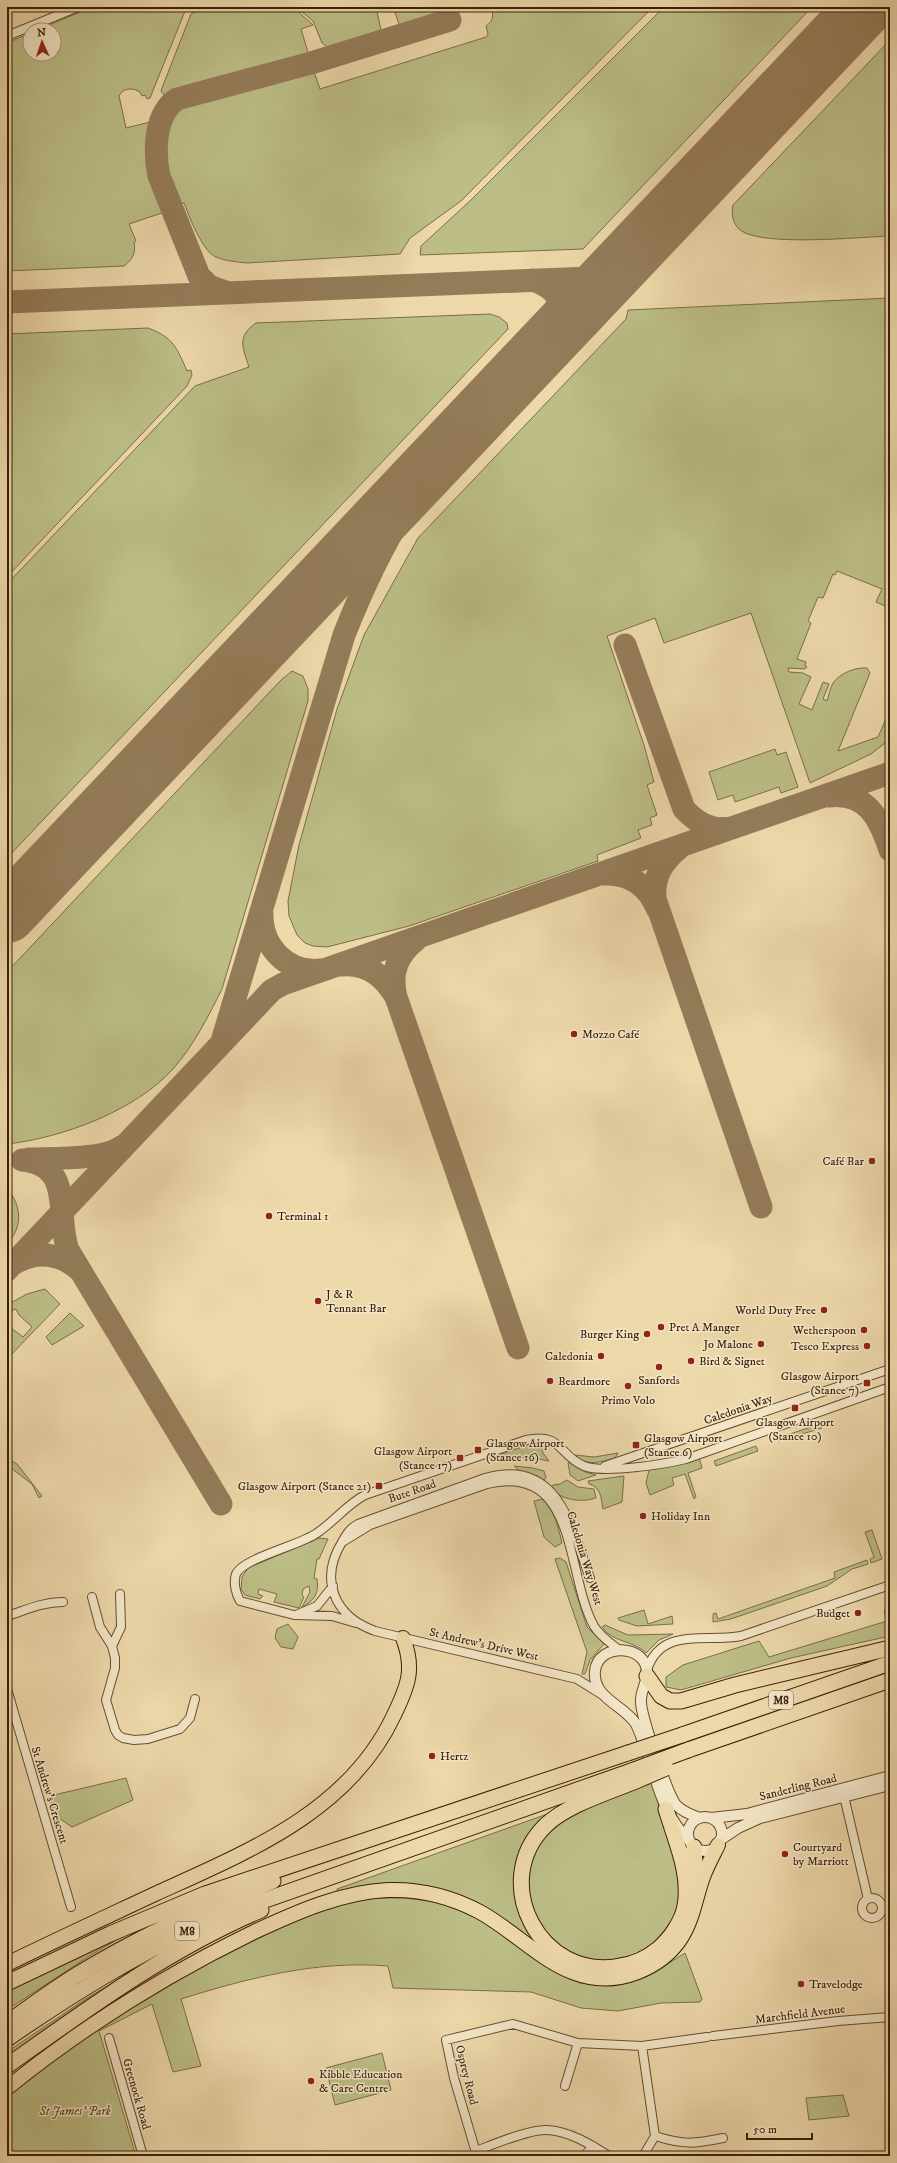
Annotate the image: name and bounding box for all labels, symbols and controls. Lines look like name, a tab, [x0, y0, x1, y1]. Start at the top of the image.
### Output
north arrow	[22, 22, 62, 62]
text: N	[37, 26, 46, 40]
place label: Mozzo Café	[582, 1027, 639, 1042]
marker: Mozzo Café	[569, 1029, 579, 1039]
place label: Café Bar	[822, 1154, 865, 1169]
marker: Café Bar	[867, 1156, 877, 1166]
place label: Terminal 1	[277, 1209, 328, 1224]
marker: Terminal 1	[264, 1211, 274, 1221]
place label: J & R Tennant Bar	[325, 1287, 387, 1316]
marker: J & R Tennant Bar	[313, 1296, 323, 1306]
place label: World Duty Free	[734, 1303, 816, 1318]
marker: World Duty Free	[819, 1305, 829, 1315]
place label: Pret A Manger	[669, 1320, 740, 1335]
marker: Pret A Manger	[656, 1322, 666, 1332]
place label: Wetherspoon	[792, 1323, 857, 1338]
marker: Wetherspoon	[859, 1325, 869, 1335]
place label: Burger King	[580, 1327, 639, 1342]
marker: Burger King	[642, 1329, 652, 1339]
place label: Jo Malone	[702, 1337, 753, 1352]
marker: Jo Malone	[756, 1339, 766, 1349]
place label: Tesco Express	[791, 1339, 859, 1354]
marker: Tesco Express	[862, 1341, 872, 1351]
place label: Caledonia	[545, 1349, 594, 1364]
marker: Caledonia	[596, 1351, 606, 1361]
place label: Bird & Signet	[699, 1354, 765, 1369]
marker: Bird & Signet	[686, 1356, 696, 1366]
marker: Sanfords	[654, 1362, 664, 1372]
place label: Glasgow Airport (Stance 7)	[781, 1369, 859, 1398]
place label: Sanfords	[638, 1373, 680, 1388]
place label: Beardmore	[558, 1374, 610, 1389]
marker: Beardmore	[545, 1376, 555, 1386]
marker: Glasgow Airport (Stance 7)	[862, 1378, 872, 1388]
marker: Primo Volo	[623, 1381, 633, 1391]
street label: Caledonia Way	[702, 1391, 775, 1428]
place label: Primo Volo	[601, 1393, 655, 1408]
marker: Glasgow Airport (Stance 10)	[790, 1403, 800, 1413]
place label: Glasgow Airport (Stance 10)	[756, 1415, 834, 1444]
place label: Glasgow Airport (Stance 6)	[644, 1431, 722, 1460]
place label: Glasgow Airport (Stance 16)	[486, 1436, 564, 1465]
marker: Glasgow Airport (Stance 6)	[631, 1440, 641, 1450]
place label: Glasgow Airport (Stance 17)	[374, 1444, 452, 1473]
marker: Glasgow Airport (Stance 16)	[473, 1445, 483, 1455]
marker: Glasgow Airport (Stance 17)	[455, 1453, 465, 1463]
street label: Bute Road	[386, 1476, 438, 1507]
place label: Glasgow Airport (Stance 21)	[238, 1479, 371, 1494]
marker: Glasgow Airport (Stance 21)	[374, 1481, 384, 1491]
street label: Caledonia Way West	[563, 1509, 606, 1607]
place label: Holiday Inn	[651, 1509, 711, 1524]
marker: Holiday Inn	[638, 1511, 648, 1521]
place label: Budget	[816, 1606, 850, 1621]
marker: Budget	[853, 1608, 863, 1618]
street label: St Andrew's Drive West	[428, 1625, 540, 1664]
road number: M8	[769, 1691, 793, 1709]
street label: St Andrew's Crescent	[28, 1745, 71, 1846]
place label: Hertz	[440, 1749, 468, 1764]
marker: Hertz	[427, 1751, 437, 1761]
street label: Sanderling Road	[758, 1771, 838, 1804]
place label: Courtyard by Marriott	[793, 1840, 849, 1869]
marker: Courtyard by Marriott	[780, 1849, 790, 1859]
road number: M8	[175, 1922, 199, 1940]
place label: Travelodge	[809, 1977, 863, 1992]
marker: Travelodge	[796, 1979, 806, 1989]
street label: Marchfield Avenue	[754, 2002, 846, 2027]
street label: Osprey Road	[452, 2044, 481, 2107]
street label: Greenock Road	[119, 2057, 154, 2131]
place label: Kibble Education & Care Centre	[319, 2067, 403, 2096]
marker: Kibble Education & Care Centre	[306, 2076, 316, 2086]
park label: St James' Park	[38, 2104, 111, 2119]
scale bar	[747, 2115, 812, 2141]
text: 50 m	[753, 2122, 777, 2137]

